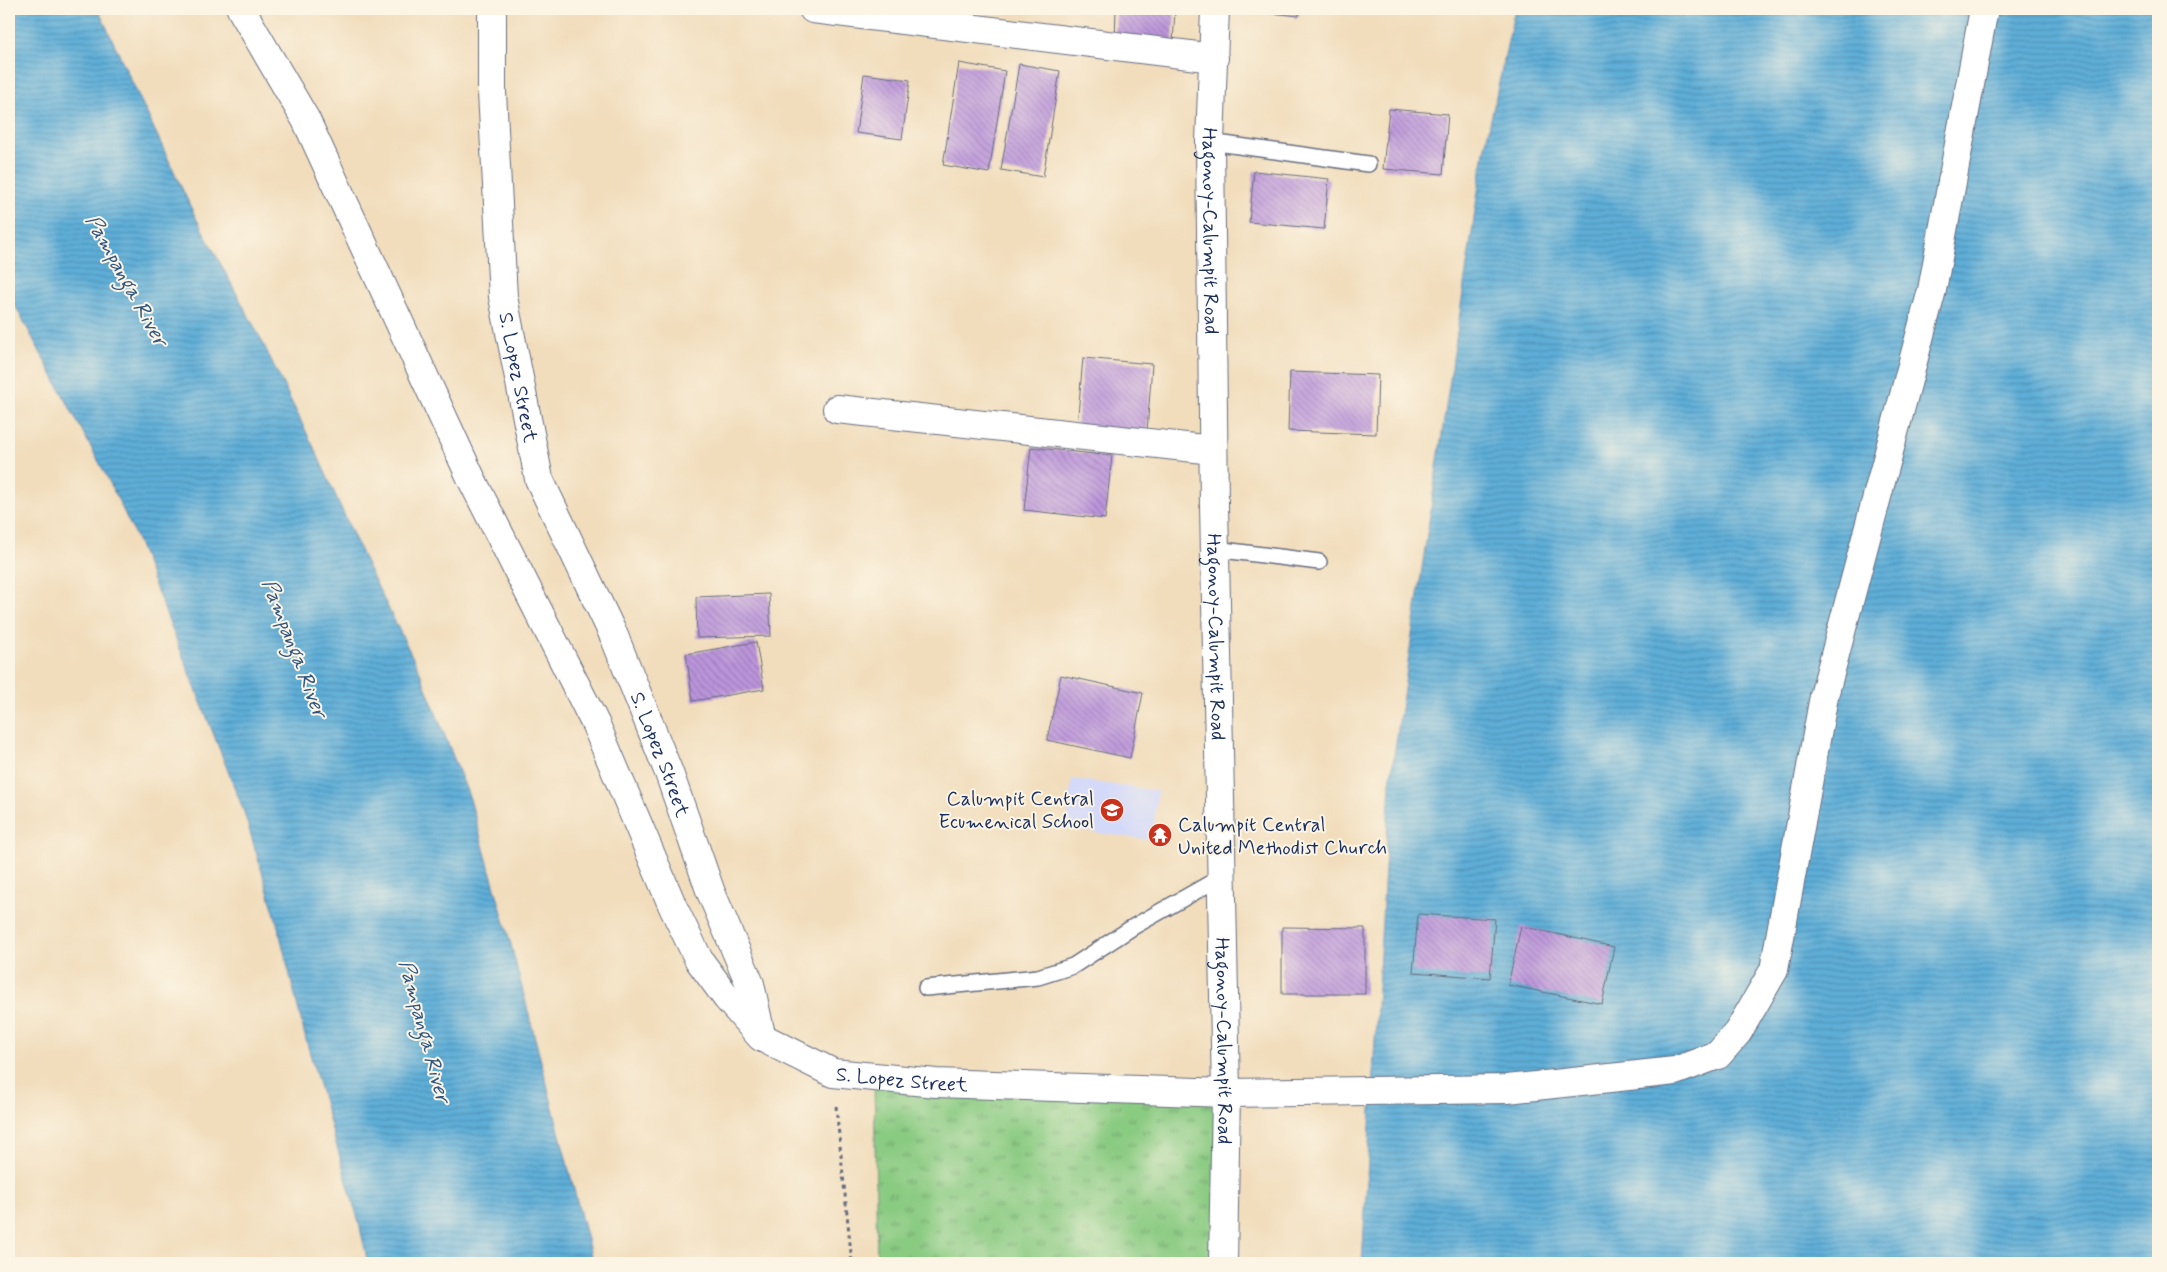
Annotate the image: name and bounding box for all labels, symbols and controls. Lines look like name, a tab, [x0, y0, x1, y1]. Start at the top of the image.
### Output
street label: Hagonoy-Calumpit Road	[1193, 127, 1224, 335]
water label: Pampanga River	[77, 210, 175, 355]
street label: S. Lopez Street	[491, 310, 544, 445]
street label: Hagonoy-Calumpit Road	[1198, 533, 1231, 741]
water label: Pampanga River	[253, 575, 334, 725]
street label: S. Lopez Street	[623, 688, 696, 821]
place label: Calumpit Central Ecumenical School	[938, 786, 1094, 836]
school or university icon: Calumpit Central Ecumenical School	[1099, 797, 1125, 823]
place label: Calumpit Central United Methodist Church	[1178, 812, 1387, 862]
temple icon: Calumpit Central United Methodist Church	[1147, 822, 1173, 848]
street label: Hagonoy-Calumpit Road	[1206, 937, 1238, 1144]
water label: Pampanga River	[390, 957, 457, 1109]
street label: S. Lopez Street	[835, 1061, 969, 1099]

